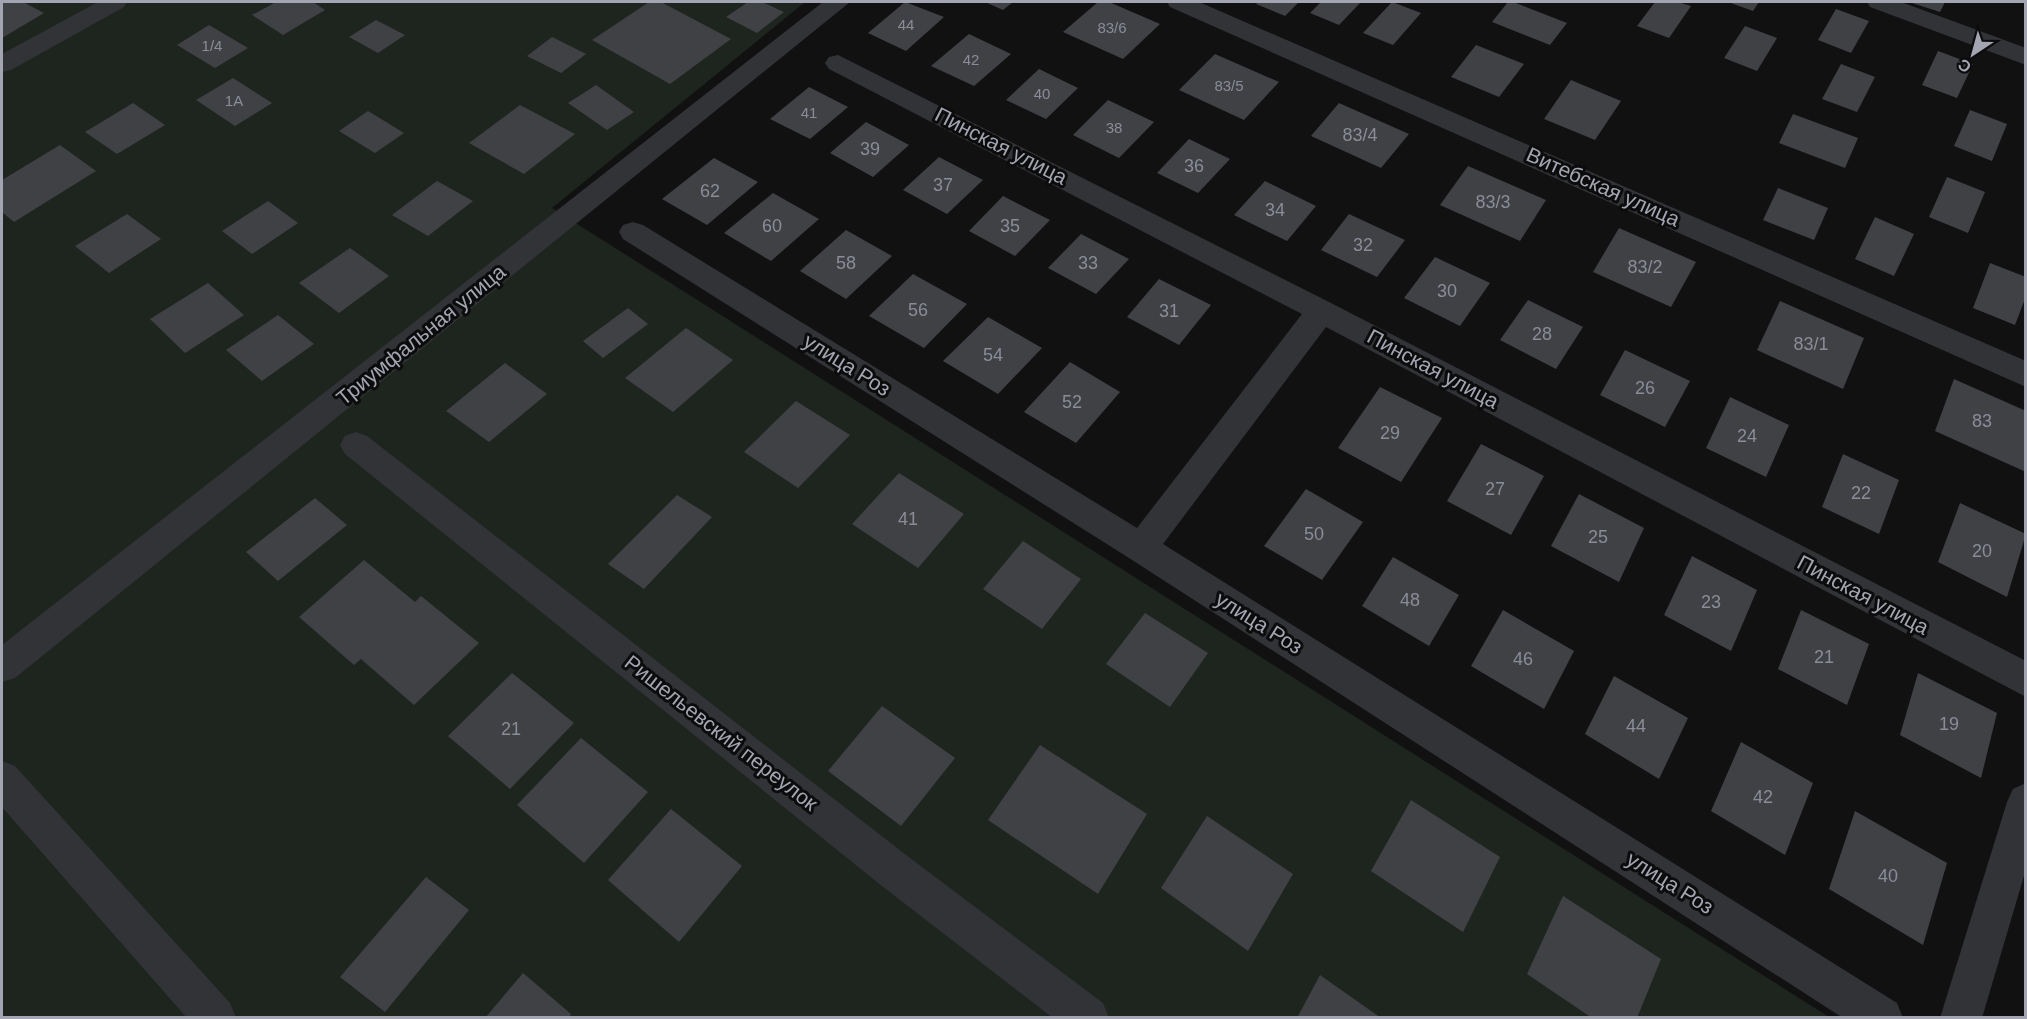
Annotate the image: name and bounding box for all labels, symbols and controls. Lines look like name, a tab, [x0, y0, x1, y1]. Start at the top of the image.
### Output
house number: 44	[898, 16, 914, 33]
house number: 83/6	[1097, 19, 1127, 36]
north arrow	[1943, 24, 2003, 84]
house number: 1/4	[202, 37, 222, 54]
house number: 42	[963, 51, 979, 68]
text: С	[1954, 55, 1974, 76]
house number: 83/5	[1214, 77, 1244, 94]
house number: 40	[1034, 85, 1050, 102]
house number: 1А	[225, 92, 243, 109]
street label: Пинская улица	[931, 102, 1071, 189]
house number: 41	[801, 104, 817, 121]
house number: 38	[1106, 119, 1122, 136]
house number: 83/4	[1342, 125, 1378, 145]
house number: 39	[860, 139, 880, 159]
street label: Витебская улица	[1523, 142, 1684, 231]
house number: 36	[1184, 156, 1204, 176]
house number: 37	[933, 175, 953, 195]
house number: 62	[700, 181, 720, 201]
house number: 83/3	[1475, 192, 1511, 212]
house number: 34	[1265, 200, 1285, 220]
house number: 60	[762, 216, 782, 236]
house number: 35	[1000, 216, 1020, 236]
house number: 32	[1353, 235, 1373, 255]
house number: 58	[836, 253, 856, 273]
house number: 33	[1078, 253, 1098, 273]
house number: 83/2	[1627, 257, 1663, 277]
street label: Триумфальная улица	[332, 259, 510, 410]
house number: 30	[1437, 281, 1457, 301]
house number: 56	[908, 300, 928, 320]
house number: 31	[1159, 301, 1179, 321]
street label: Пинская улица	[1364, 324, 1503, 413]
house number: 28	[1532, 324, 1552, 344]
street label: улица Роз	[800, 329, 895, 400]
house number: 83/1	[1793, 334, 1829, 354]
house number: 54	[983, 345, 1003, 365]
house number: 26	[1635, 378, 1655, 398]
house number: 52	[1062, 392, 1082, 412]
house number: 83	[1972, 411, 1992, 431]
house number: 29	[1380, 423, 1400, 443]
house number: 24	[1737, 426, 1757, 446]
house number: 27	[1485, 479, 1505, 499]
house number: 22	[1851, 483, 1871, 503]
house number: 41	[898, 509, 918, 529]
house number: 50	[1304, 524, 1324, 544]
house number: 25	[1588, 527, 1608, 547]
house number: 20	[1972, 541, 1992, 561]
street label: Пинская улица	[1794, 550, 1933, 639]
street label: улица Роз	[1212, 587, 1307, 658]
house number: 48	[1400, 590, 1420, 610]
house number: 23	[1701, 592, 1721, 612]
house number: 21	[1814, 647, 1834, 667]
house number: 46	[1513, 649, 1533, 669]
street label: Ришельевский переулок	[620, 650, 823, 815]
house number: 19	[1939, 714, 1959, 734]
house number: 44	[1626, 716, 1646, 736]
house number: 21	[501, 719, 521, 739]
house number: 42	[1753, 787, 1773, 807]
street label: улица Роз	[1623, 847, 1718, 918]
house number: 40	[1878, 866, 1898, 886]

